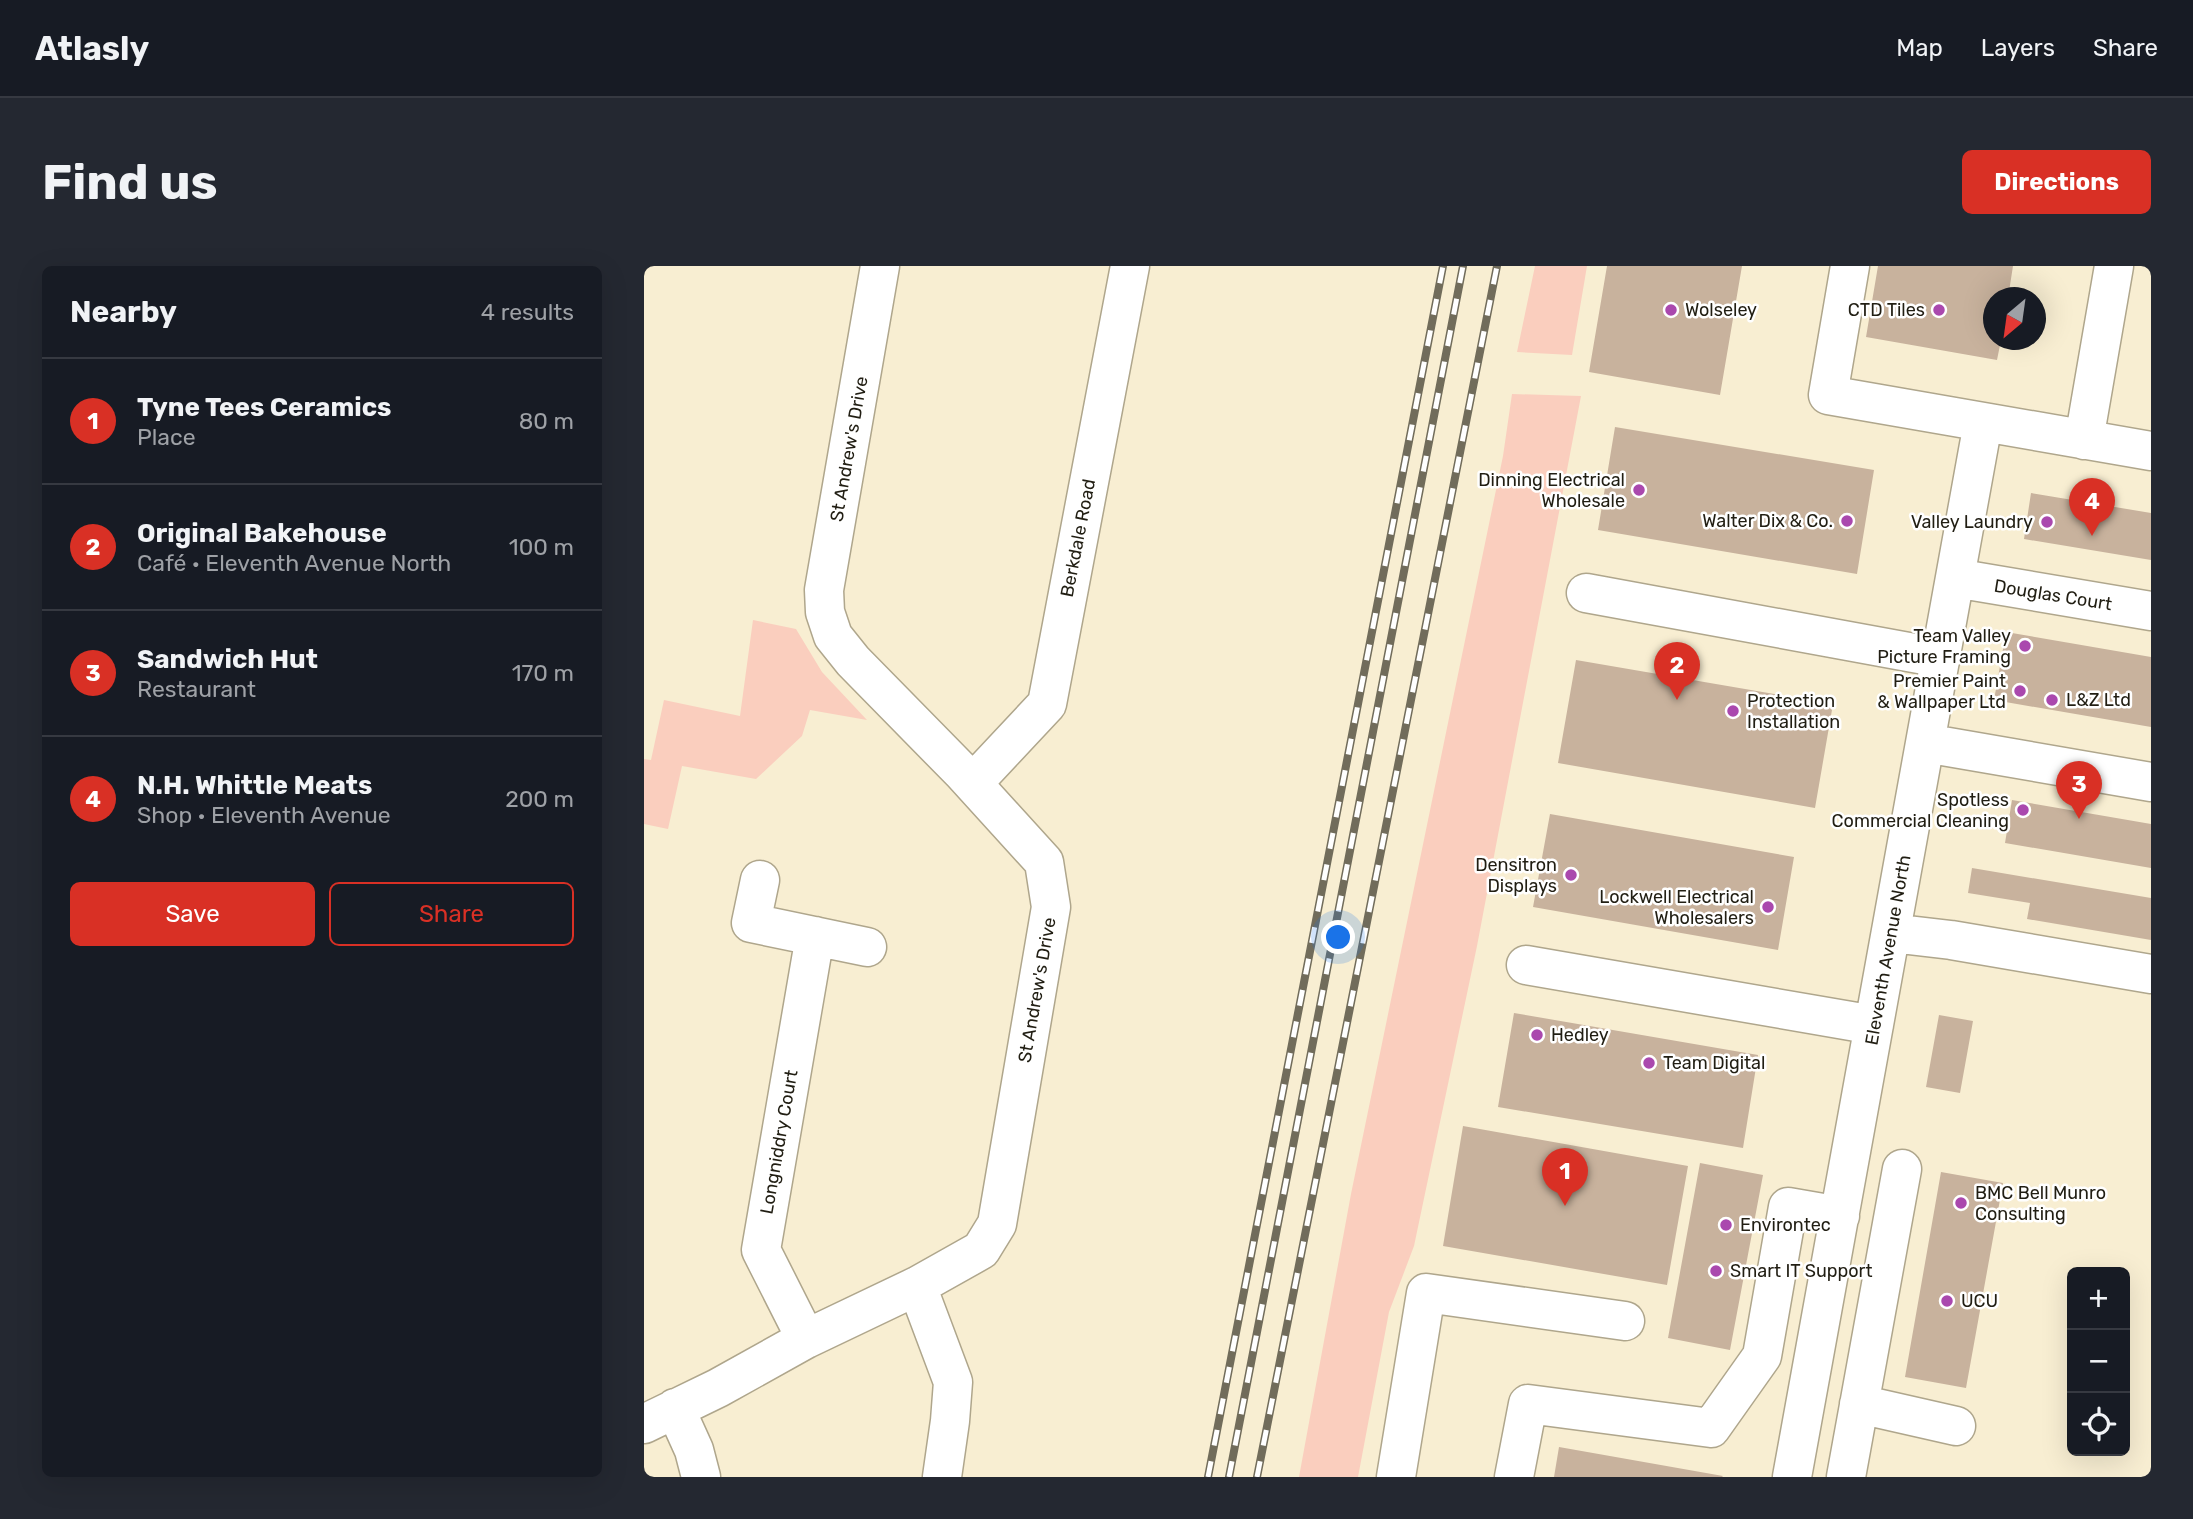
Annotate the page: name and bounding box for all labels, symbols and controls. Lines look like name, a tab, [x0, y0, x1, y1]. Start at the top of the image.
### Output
text: Atlasly	[35, 29, 149, 68]
text: Map	[1896, 34, 1943, 62]
text: Layers	[1981, 34, 2055, 62]
text: Share	[2093, 34, 2158, 62]
button: Directions	[1962, 150, 2151, 214]
text: Find us	[42, 153, 218, 211]
north arrow	[1983, 287, 2046, 350]
text: Nearby	[70, 294, 177, 330]
text: 4 results	[481, 298, 574, 326]
place label: Wolseley	[1685, 299, 1757, 321]
place label: CTD Tiles	[1848, 299, 1925, 321]
marker: Wolseley	[1663, 302, 1679, 318]
marker: CTD Tiles	[1931, 302, 1947, 318]
street label: St Andrew's Drive	[825, 375, 873, 523]
text: Tyne Tees Ceramics	[137, 392, 391, 423]
text: 1	[87, 407, 99, 435]
text: 80 m	[519, 407, 574, 435]
text: Place	[137, 423, 196, 451]
place label: Dinning Electrical Wholesale	[1478, 469, 1625, 512]
street label: Berkdale Road	[1056, 477, 1100, 599]
pin: 4	[2069, 478, 2115, 536]
marker: Dinning Electrical Wholesale	[1631, 482, 1647, 498]
place label: Walter Dix & Co.	[1702, 510, 1833, 532]
place label: Valley Laundry	[1911, 511, 2033, 533]
marker: Walter Dix & Co.	[1839, 513, 1855, 529]
marker: Valley Laundry	[2039, 514, 2055, 530]
text: Original Bakehouse	[137, 518, 387, 549]
text: 2	[86, 533, 100, 561]
text: 100 m	[509, 533, 574, 561]
text: Café · Eleventh Avenue North	[137, 549, 451, 577]
street label: Douglas Court	[1992, 575, 2114, 615]
place label: Team Valley Picture Framing	[1877, 625, 2011, 668]
marker: Team Valley Picture Framing	[2017, 638, 2033, 654]
pin: 2	[1654, 642, 1700, 700]
text: Sandwich Hut	[137, 644, 318, 675]
text: 3	[85, 659, 101, 687]
text: 170 m	[512, 659, 574, 687]
place label: Premier Paint & Wallpaper Ltd	[1877, 670, 2006, 713]
text: Restaurant	[137, 675, 256, 703]
marker: Premier Paint & Wallpaper Ltd	[2012, 683, 2028, 699]
place label: L&Z Ltd	[2066, 689, 2131, 711]
place label: Protection Installation	[1747, 690, 1840, 733]
marker: L&Z Ltd	[2044, 692, 2060, 708]
marker: Protection Installation	[1725, 703, 1741, 719]
pin: 3	[2056, 761, 2102, 819]
text: N.H. Whittle Meats	[137, 770, 372, 801]
text: 4	[85, 785, 101, 813]
text: 200 m	[505, 785, 574, 813]
place label: Spotless Commercial Cleaning	[1832, 789, 2009, 832]
text: Shop · Eleventh Avenue	[137, 801, 391, 829]
marker: Spotless Commercial Cleaning	[2015, 802, 2031, 818]
street label: Eleventh Avenue North	[1860, 853, 1916, 1047]
place label: Densitron Displays	[1475, 854, 1557, 897]
marker: Densitron Displays	[1563, 867, 1579, 883]
button: Save	[70, 882, 315, 946]
button: Share	[329, 882, 574, 946]
place label: Lockwell Electrical Wholesalers	[1599, 886, 1754, 929]
marker: Lockwell Electrical Wholesalers	[1760, 899, 1776, 915]
street label: St Andrew's Drive	[1013, 916, 1061, 1064]
your location	[1321, 920, 1355, 954]
place label: Hedley	[1551, 1024, 1609, 1046]
marker: Hedley	[1529, 1027, 1545, 1043]
place label: Team Digital	[1663, 1052, 1765, 1074]
marker: Team Digital	[1641, 1055, 1657, 1071]
street label: Longniddry Court	[755, 1068, 803, 1216]
pin: 1	[1542, 1148, 1588, 1206]
place label: BMC Bell Munro Consulting	[1975, 1182, 2106, 1225]
marker: BMC Bell Munro Consulting	[1953, 1195, 1969, 1211]
place label: Environtec	[1740, 1214, 1831, 1236]
marker: Environtec	[1718, 1217, 1734, 1233]
place label: Smart IT Support	[1730, 1260, 1872, 1282]
marker: Smart IT Support	[1708, 1263, 1724, 1279]
map controls	[2067, 1267, 2130, 1456]
button: +	[2067, 1267, 2130, 1330]
place label: UCU	[1961, 1290, 1998, 1312]
marker: UCU	[1939, 1293, 1955, 1309]
button: −	[2067, 1330, 2130, 1393]
button: locate	[2067, 1393, 2130, 1456]

